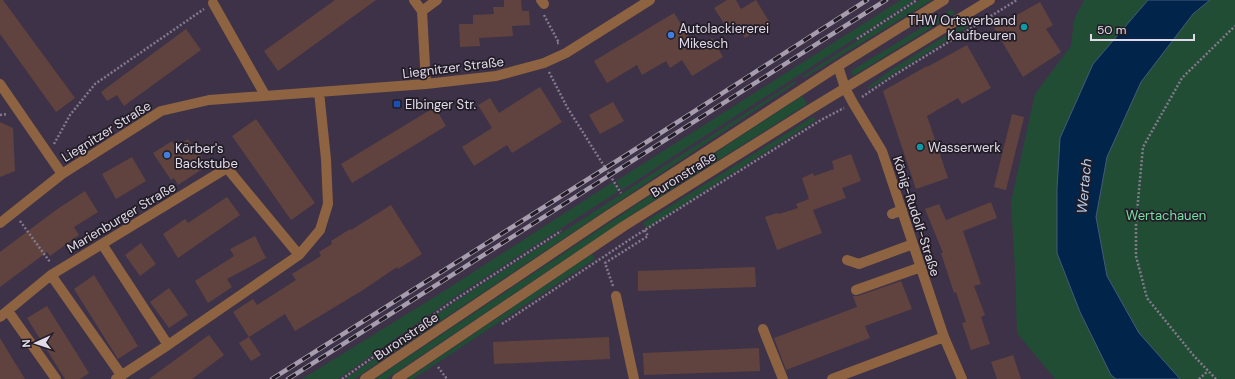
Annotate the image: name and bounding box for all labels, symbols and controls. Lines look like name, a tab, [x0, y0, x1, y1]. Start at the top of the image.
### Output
place label: THW Ortsverband Kaufbeuren	[908, 12, 1016, 44]
scale bar	[1091, 16, 1194, 42]
place label: Autolackiererei Mikesch	[679, 20, 769, 52]
marker: THW Ortsverband Kaufbeuren	[1019, 22, 1029, 32]
text: 50 m	[1097, 22, 1126, 38]
marker: Autolackiererei Mikesch	[666, 30, 676, 40]
street label: Liegnitzer Straße	[401, 53, 505, 82]
place label: Elbinger Str.	[405, 96, 477, 113]
street label: Liegnitzer Straße	[58, 97, 154, 166]
marker: Elbinger Str.	[392, 99, 402, 109]
place label: Wasserwerk	[928, 139, 1001, 156]
place label: Körber's Backstube	[175, 140, 238, 172]
marker: Wasserwerk	[915, 142, 925, 152]
street label: Buronstraße	[647, 148, 719, 201]
marker: Körber's Backstube	[162, 150, 172, 160]
street label: König-Rudolf-Straße	[889, 154, 944, 278]
water label: Wertach	[1073, 158, 1095, 214]
street label: Marienburger Straße	[64, 178, 179, 257]
park label: Wertachauen	[1126, 207, 1206, 224]
street label: Buronstraße	[371, 309, 442, 364]
north arrow	[16, 323, 56, 363]
text: N	[19, 339, 33, 348]

